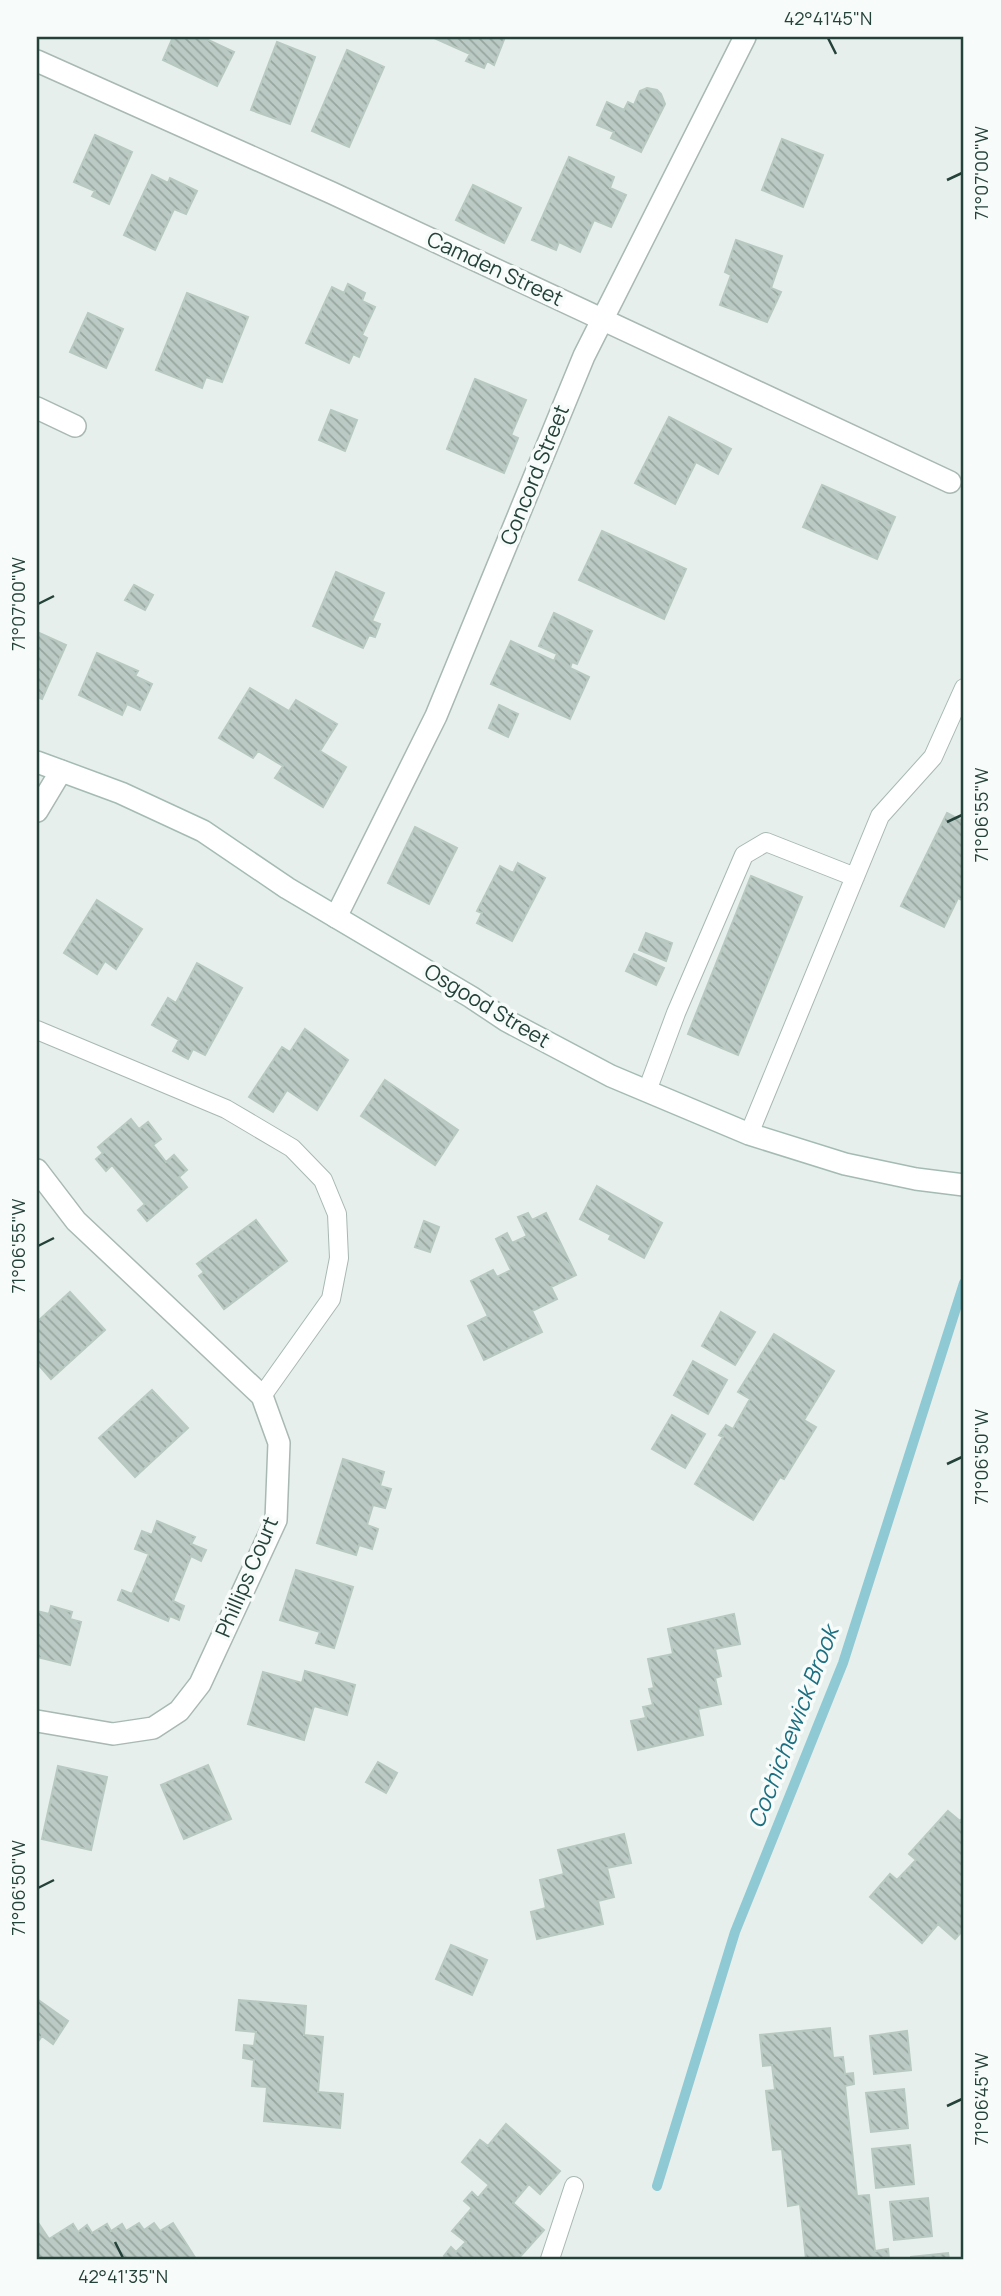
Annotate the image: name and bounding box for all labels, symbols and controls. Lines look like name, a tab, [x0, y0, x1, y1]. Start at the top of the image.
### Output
text: 42°41'45"N	[784, 6, 872, 30]
text: 71°07'00"W	[969, 126, 993, 220]
street label: Camden Street	[423, 224, 568, 312]
street label: Concord Street	[493, 400, 575, 549]
text: 71°07'00"W	[6, 557, 30, 651]
text: 71°06'55"W	[969, 767, 993, 862]
street label: Osgood Street	[420, 957, 556, 1054]
text: 71°06'55"W	[6, 1198, 30, 1293]
text: 71°06'50"W	[969, 1409, 993, 1505]
street label: Phillips Court	[208, 1512, 284, 1641]
water label: Cochichewick Brook	[739, 1618, 847, 1832]
text: 71°06'50"W	[6, 1840, 30, 1936]
text: 71°06'45"W	[969, 2052, 993, 2145]
text: 42°41'35"N	[78, 2264, 168, 2288]

